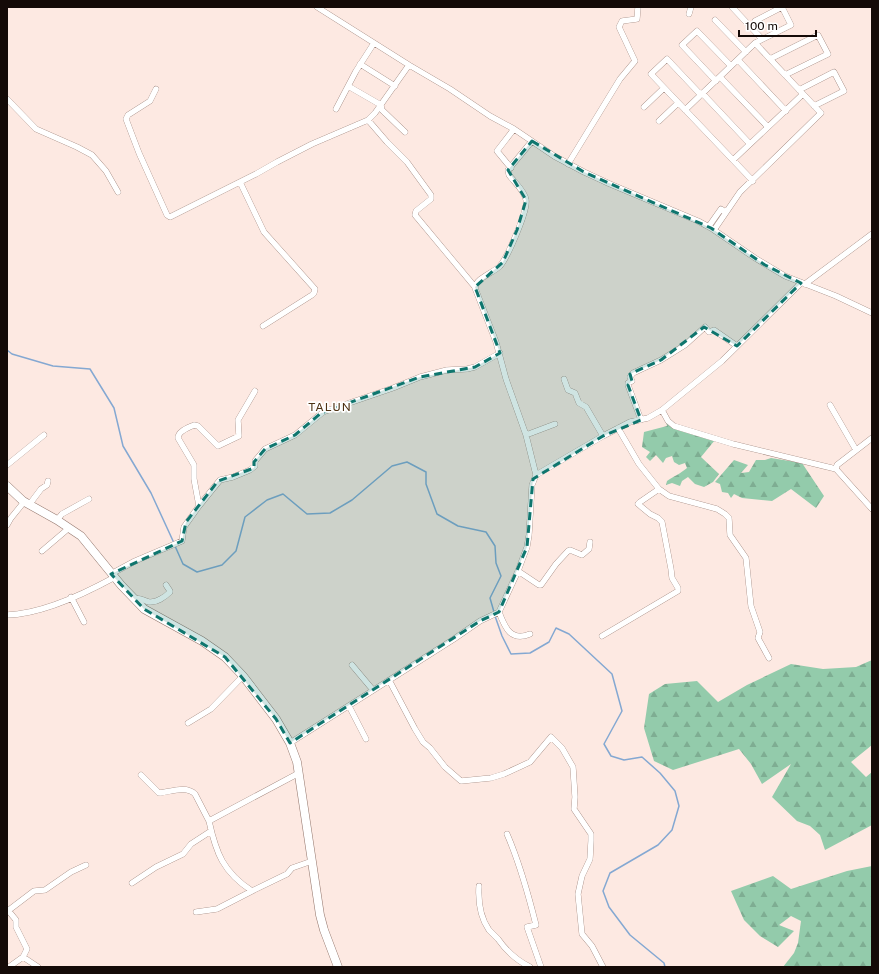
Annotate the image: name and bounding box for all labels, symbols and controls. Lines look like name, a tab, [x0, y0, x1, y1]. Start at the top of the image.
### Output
scale bar	[739, 12, 816, 38]
text: 100 m	[745, 19, 778, 33]
district label: TALUN	[308, 400, 352, 414]

